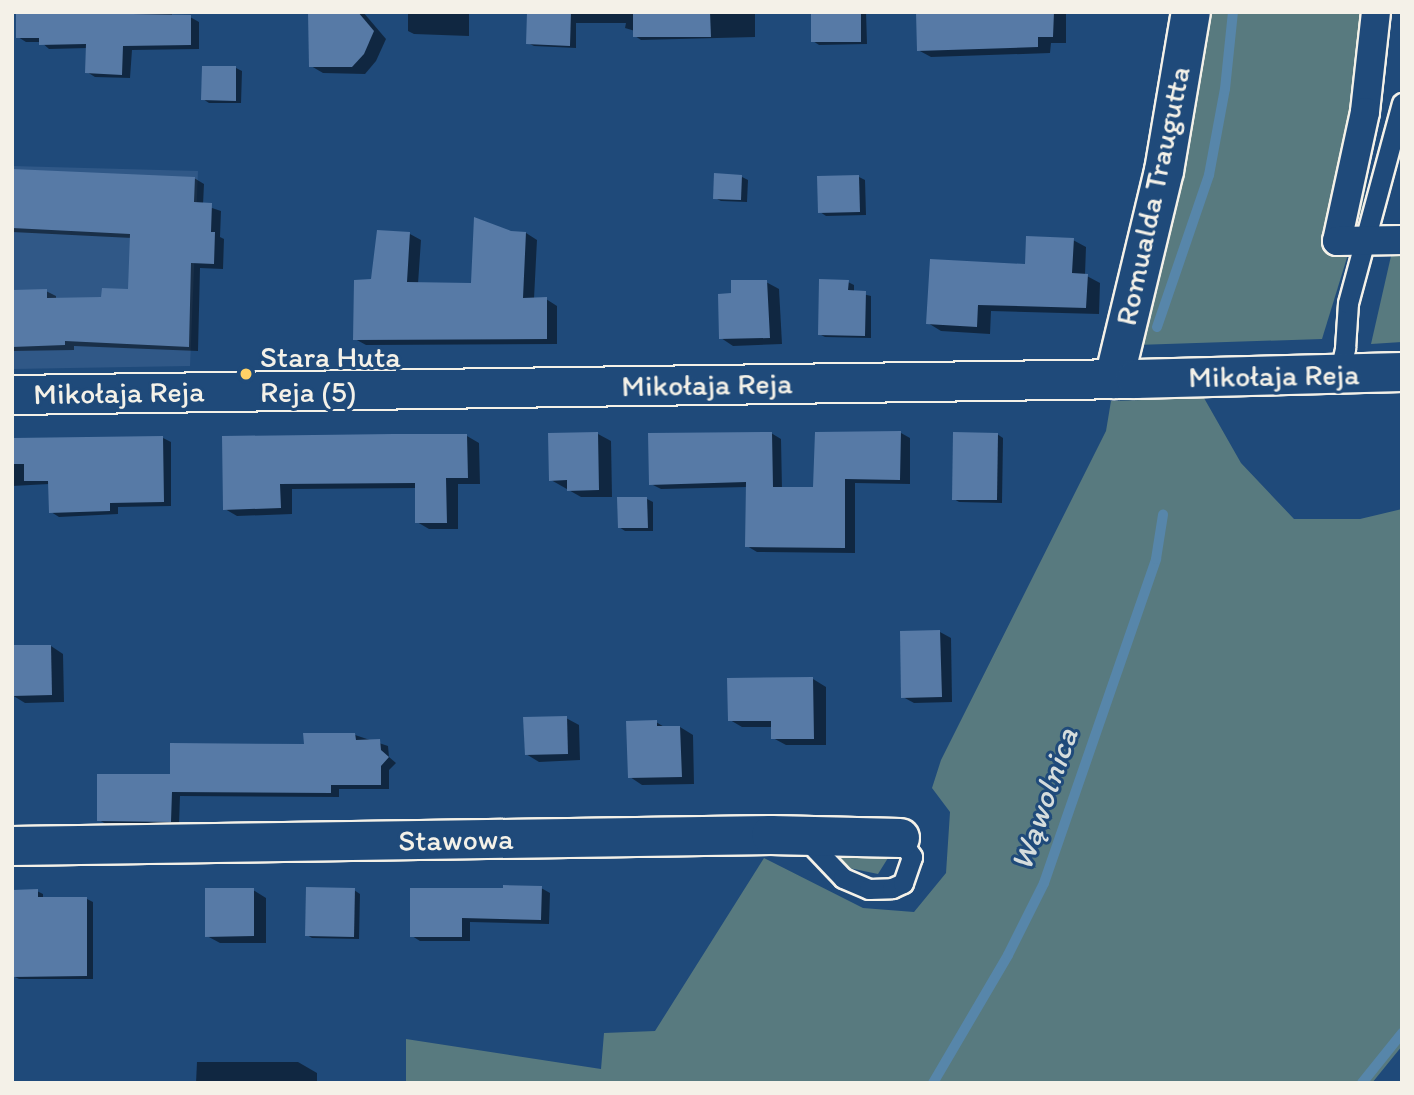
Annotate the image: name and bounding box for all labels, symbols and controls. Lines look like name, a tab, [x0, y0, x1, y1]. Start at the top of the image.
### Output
street label: Romualda Traugutta	[1108, 63, 1198, 329]
place label: Stara Huta Reja (5)	[260, 339, 400, 410]
street label: Mikołaja Reja	[1189, 357, 1359, 395]
marker: Stara Huta Reja (5)	[238, 366, 254, 382]
street label: Mikołaja Reja	[622, 366, 792, 404]
street label: Mikołaja Reja	[34, 374, 204, 412]
water label: Wąwolnica	[1002, 723, 1086, 875]
street label: Stawowa	[398, 821, 514, 859]

